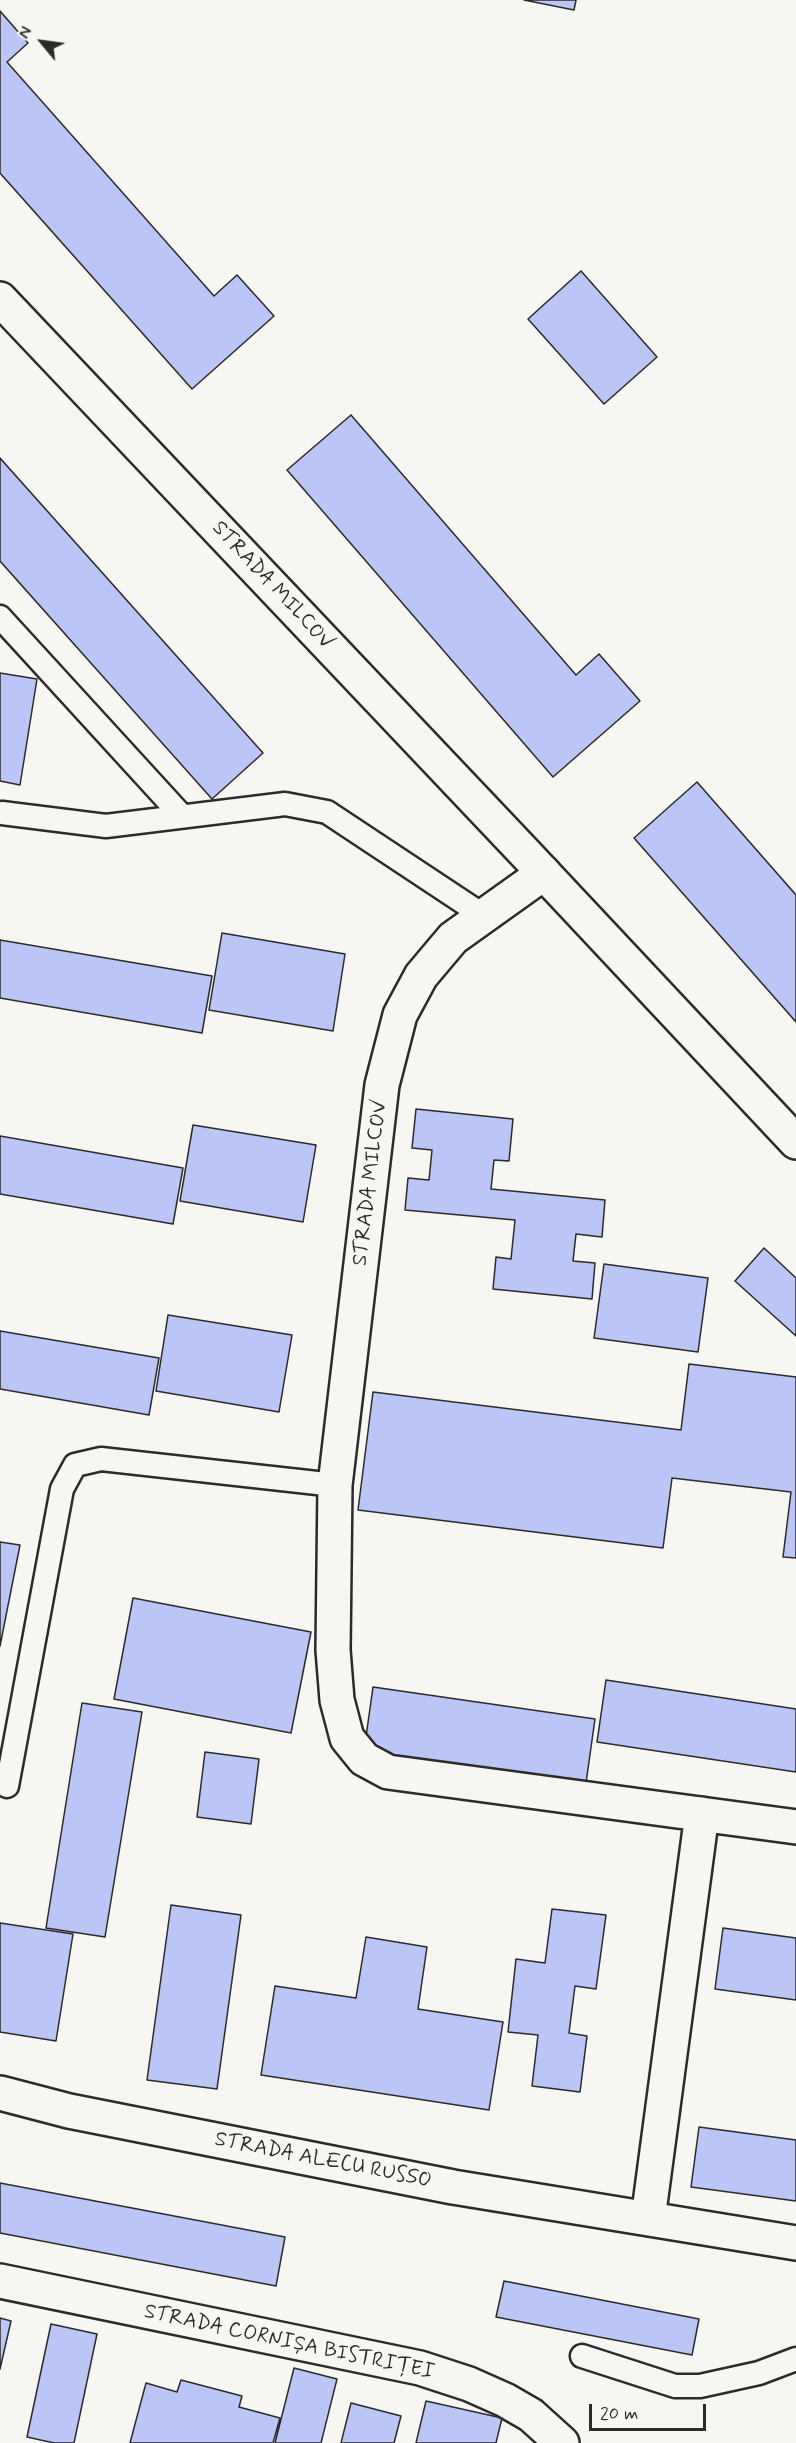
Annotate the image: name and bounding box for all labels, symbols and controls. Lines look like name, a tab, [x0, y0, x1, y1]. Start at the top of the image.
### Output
north arrow	[12, 12, 72, 72]
text: N	[14, 23, 38, 43]
street label: STRADA MILCOV	[206, 516, 338, 656]
street label: STRADA MILCOV	[348, 1099, 394, 1267]
street label: STRADA ALECU RUSSO	[212, 2128, 434, 2194]
street label: STRADA CORNIȘA BISTRIȚEI	[142, 2300, 436, 2386]
scale bar	[592, 2392, 709, 2430]
text: 20 m	[600, 2402, 638, 2426]

